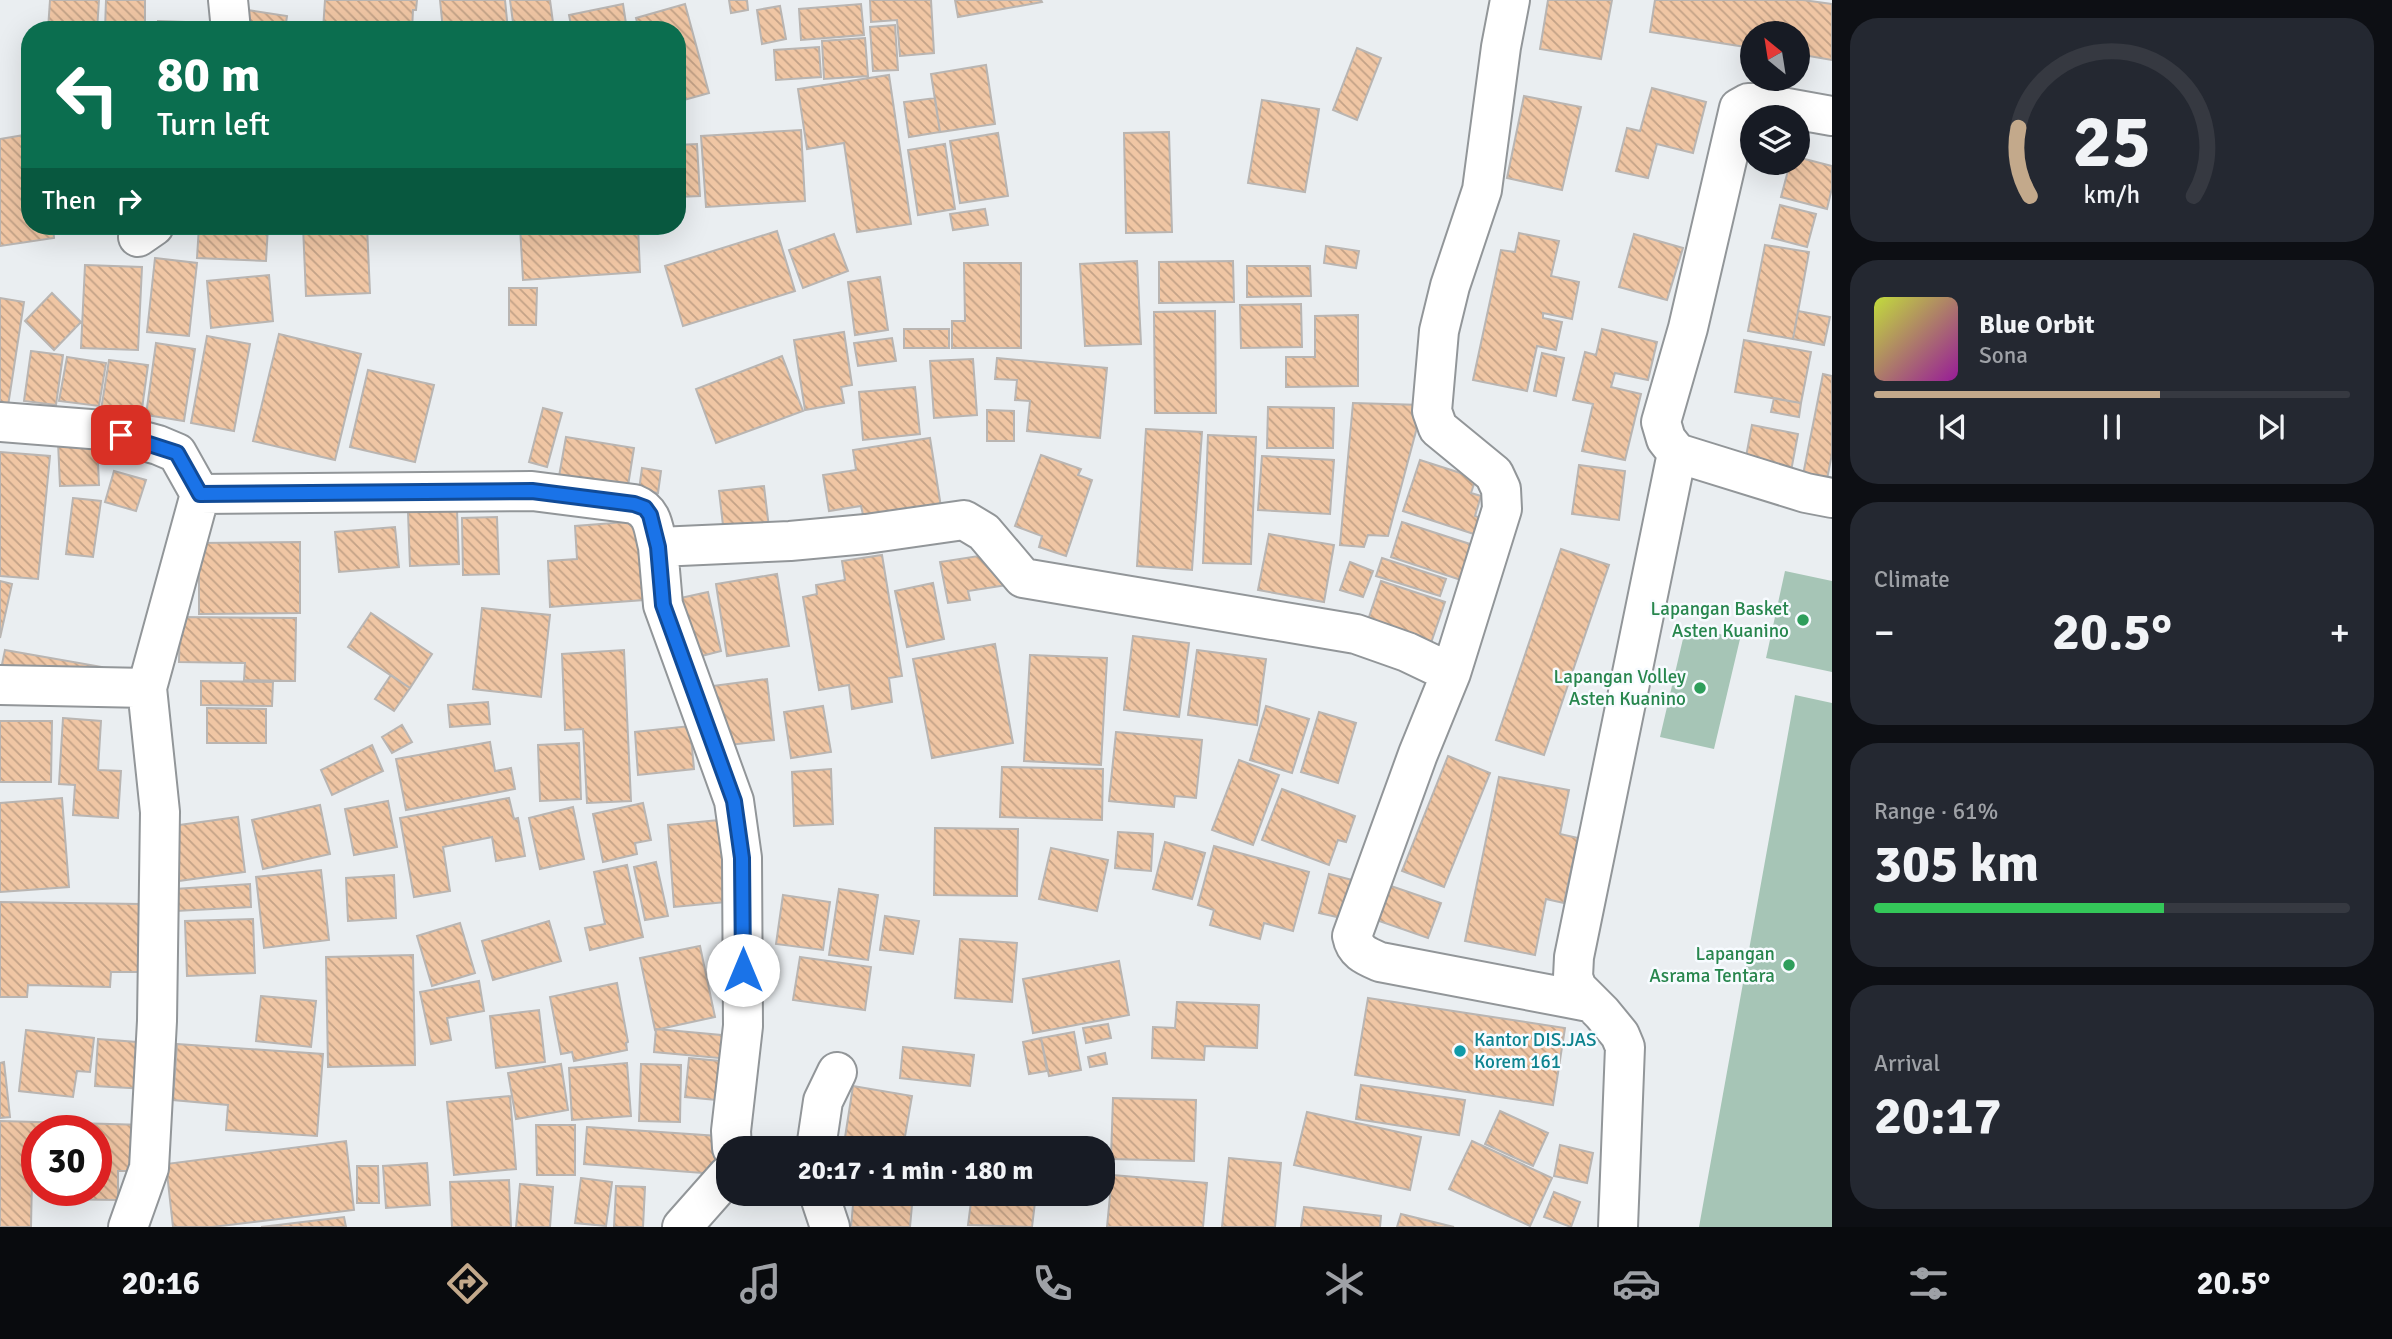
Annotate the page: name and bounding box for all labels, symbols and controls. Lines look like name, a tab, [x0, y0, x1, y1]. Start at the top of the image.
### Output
north arrow	[1740, 21, 1810, 91]
map controls	[1740, 21, 1810, 175]
text: 80 m	[157, 45, 260, 105]
icon: left	[42, 49, 133, 140]
text: 25	[2073, 98, 2151, 187]
text: Turn left	[157, 105, 270, 144]
button: layers	[1740, 105, 1810, 175]
text: km/h	[2084, 179, 2140, 210]
icon: right	[110, 182, 148, 220]
text: Then	[42, 185, 96, 217]
text: Blue Orbit	[1979, 309, 2095, 341]
text: Sona	[1979, 341, 2028, 370]
pin	[91, 405, 151, 465]
icon: previous	[1934, 408, 1972, 446]
icon: pause	[2093, 408, 2131, 446]
icon: next	[2252, 408, 2290, 446]
icon: arrive	[102, 416, 140, 454]
text: Climate	[1874, 565, 1950, 594]
place label: Lapangan Basket Asten Kuanino	[1651, 597, 1789, 643]
text: 20.5°	[2052, 600, 2172, 664]
text: −	[1874, 609, 1895, 656]
text: +	[2329, 609, 2350, 656]
marker: Lapangan Basket Asten Kuanino	[1795, 612, 1811, 628]
place label: Lapangan Volley Asten Kuanino	[1554, 665, 1686, 711]
marker: Lapangan Volley Asten Kuanino	[1692, 680, 1708, 696]
text: Range · 61%	[1874, 797, 1998, 826]
text: 305 km	[1874, 832, 2039, 896]
position arrow	[706, 933, 780, 1007]
place label: Lapangan Asrama Tentara	[1649, 942, 1775, 988]
marker: Lapangan Asrama Tentara	[1781, 957, 1797, 973]
place label: Kantor DIS.JAS Korem 161	[1474, 1028, 1597, 1074]
marker: Kantor DIS.JAS Korem 161	[1452, 1043, 1468, 1059]
text: Arrival	[1874, 1049, 1940, 1078]
text: 20:17	[1874, 1084, 2002, 1148]
speed limit sign: 30	[21, 1115, 112, 1206]
text: 20:17 · 1 min · 180 m	[798, 1155, 1033, 1187]
icon: directions	[443, 1259, 492, 1308]
icon: music	[736, 1259, 785, 1308]
icon: phone	[1028, 1259, 1077, 1308]
icon: climate	[1320, 1259, 1369, 1308]
icon: car	[1612, 1259, 1661, 1308]
icon: filters	[1904, 1259, 1953, 1308]
text: 20:16	[122, 1264, 200, 1303]
text: 20.5°	[2197, 1264, 2270, 1303]

